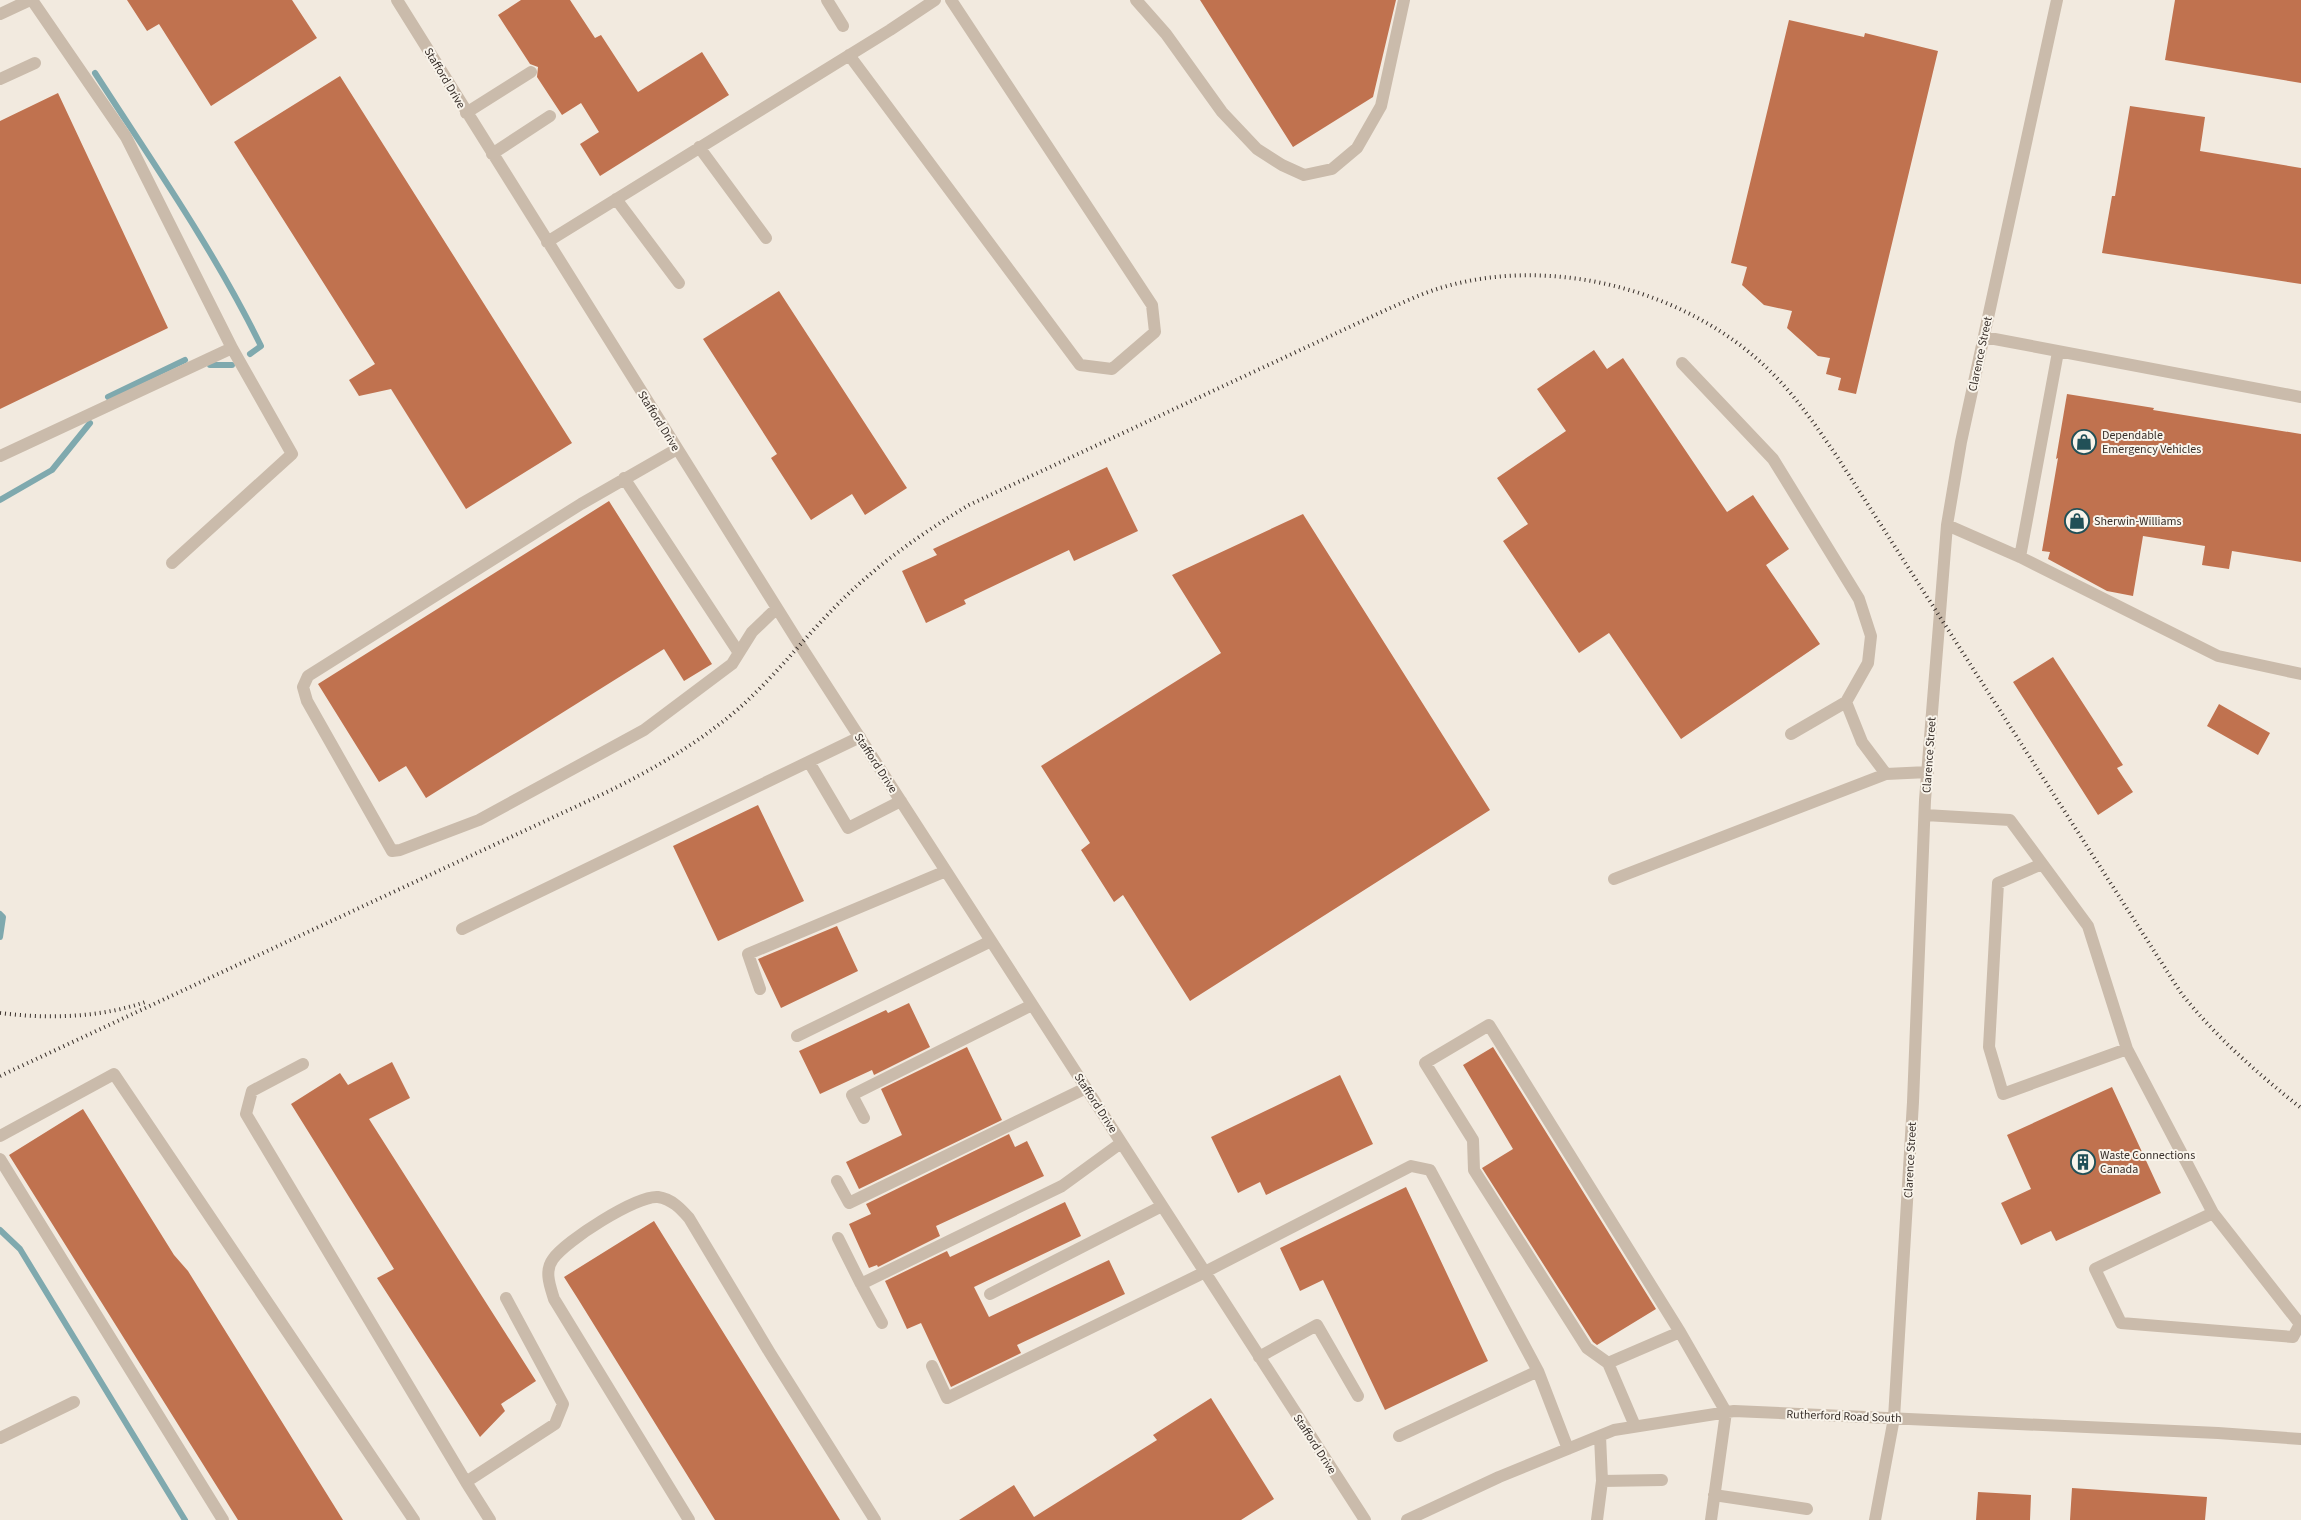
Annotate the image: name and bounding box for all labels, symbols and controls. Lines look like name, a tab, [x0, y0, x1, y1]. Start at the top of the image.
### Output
street label: Stafford Drive	[420, 45, 469, 112]
street label: Clarence Street	[1964, 315, 1997, 393]
street label: Stafford Drive	[633, 388, 684, 455]
place label: Dependable Emergency Vehicles	[2102, 427, 2201, 458]
shop icon: Dependable Emergency Vehicles	[2071, 429, 2097, 455]
shop icon: Sherwin-Williams	[2064, 508, 2090, 534]
place label: Sherwin-Williams	[2094, 513, 2182, 530]
street label: Clarence Street	[1918, 716, 1941, 794]
street label: Stafford Drive	[850, 730, 901, 797]
street label: Stafford Drive	[1070, 1070, 1121, 1137]
street label: Clarence Street	[1900, 1122, 1921, 1198]
place label: Waste Connections Canada	[2100, 1147, 2195, 1178]
building icon: Waste Connections Canada	[2070, 1149, 2096, 1175]
street label: Rutherford Road South	[1786, 1406, 1902, 1427]
street label: Stafford Drive	[1289, 1411, 1340, 1478]

